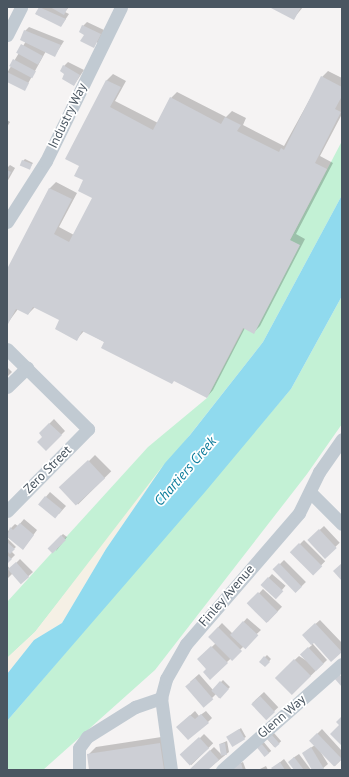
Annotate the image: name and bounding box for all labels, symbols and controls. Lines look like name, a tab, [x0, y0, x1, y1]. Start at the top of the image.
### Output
street label: Industry Way	[45, 80, 91, 152]
water label: Chartiers Creek	[151, 433, 219, 509]
street label: Zero Street	[21, 443, 75, 497]
street label: Finley Avenue	[196, 562, 258, 630]
street label: Glenn Way	[255, 692, 309, 742]

